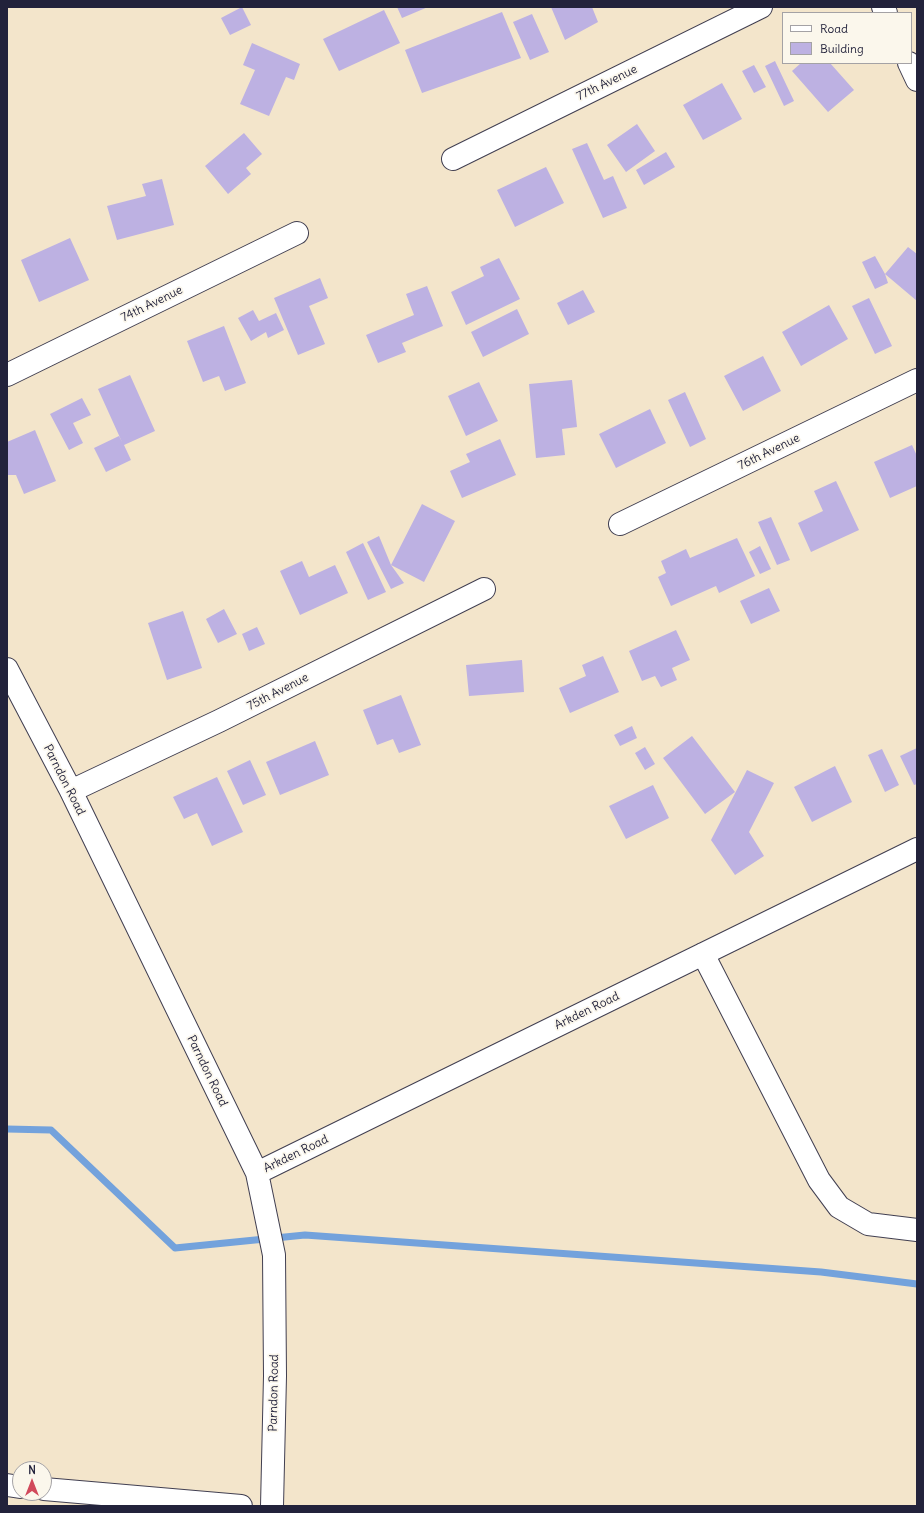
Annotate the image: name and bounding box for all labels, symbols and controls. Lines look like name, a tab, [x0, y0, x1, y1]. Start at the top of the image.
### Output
legend	[782, 12, 912, 64]
text: Road	[820, 21, 848, 36]
text: Building	[820, 41, 864, 56]
street label: 77th Avenue	[574, 62, 640, 104]
street label: 74th Avenue	[119, 283, 185, 325]
street label: 76th Avenue	[736, 431, 802, 473]
street label: 75th Avenue	[245, 670, 311, 714]
street label: Parndon Road	[40, 742, 88, 818]
street label: Arkden Road	[552, 989, 622, 1033]
street label: Parndon Road	[184, 1033, 230, 1109]
street label: Arkden Road	[261, 1132, 331, 1176]
street label: Parndon Road	[266, 1354, 282, 1432]
north arrow	[12, 1461, 52, 1501]
text: N	[28, 1463, 36, 1477]

